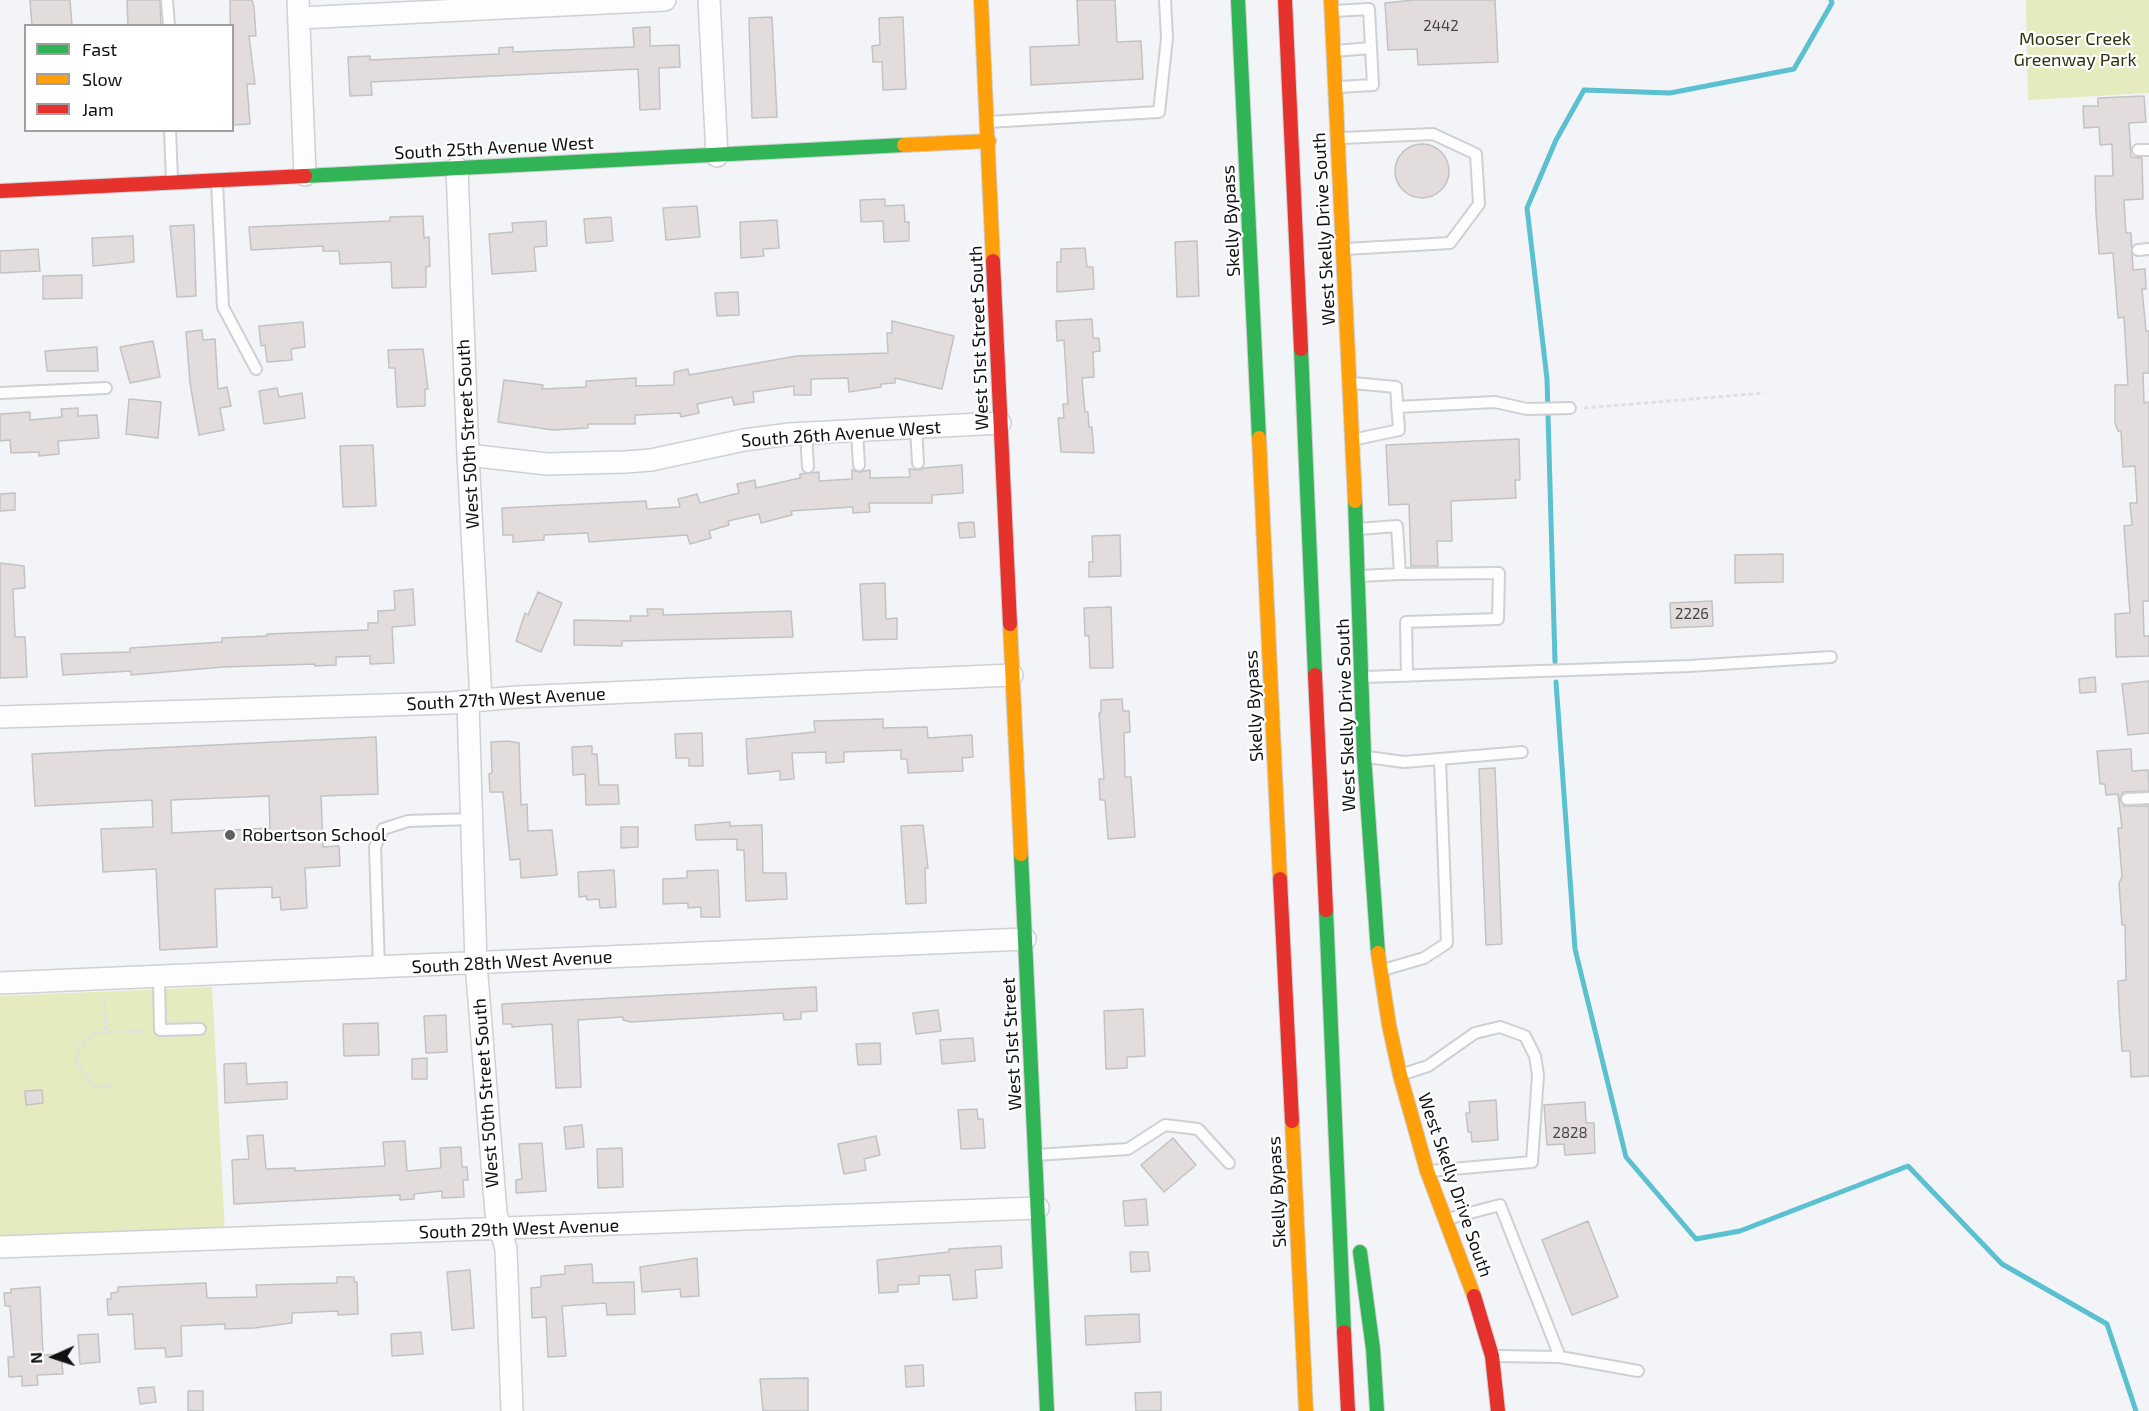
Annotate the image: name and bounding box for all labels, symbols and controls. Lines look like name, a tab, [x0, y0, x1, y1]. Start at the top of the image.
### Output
house number: 2442	[1423, 17, 1459, 35]
legend	[24, 24, 234, 132]
park label: Mooser Creek Greenway Park	[2013, 28, 2137, 70]
text: Fast	[82, 38, 117, 60]
text: Slow	[82, 68, 122, 90]
text: Jam	[82, 98, 114, 120]
street label: South 25th Avenue West	[394, 132, 594, 164]
street label: West Skelly Drive South	[1308, 132, 1340, 326]
street label: Skelly Bypass	[1217, 165, 1245, 277]
street label: West 51st Street South	[965, 245, 993, 431]
street label: West 50th Street South	[452, 338, 484, 530]
street label: South 26th Avenue West	[740, 416, 942, 452]
house number: 2226	[1675, 605, 1709, 623]
street label: West Skelly Drive South	[1332, 618, 1360, 812]
street label: Skelly Bypass	[1240, 650, 1268, 762]
street label: South 27th West Avenue	[406, 683, 606, 715]
place label: Robertson School	[242, 824, 386, 846]
marker: Robertson School	[223, 828, 237, 842]
street label: South 28th West Avenue	[411, 946, 613, 978]
street label: West 51st Street	[998, 977, 1026, 1111]
street label: West 50th Street South	[469, 997, 503, 1189]
street label: West Skelly Drive South	[1413, 1090, 1497, 1280]
house number: 2828	[1552, 1124, 1588, 1142]
street label: Skelly Bypass	[1263, 1136, 1291, 1248]
street label: South 29th West Avenue	[418, 1215, 620, 1243]
north arrow	[24, 1327, 84, 1387]
text: N	[26, 1352, 45, 1364]

